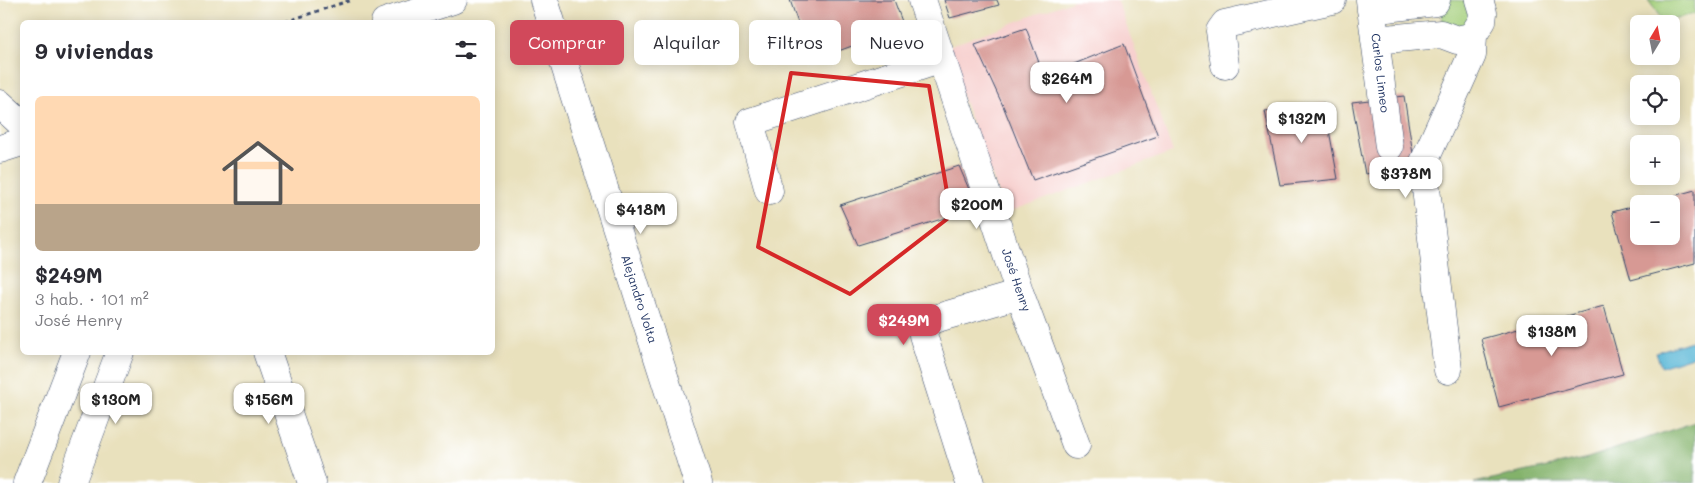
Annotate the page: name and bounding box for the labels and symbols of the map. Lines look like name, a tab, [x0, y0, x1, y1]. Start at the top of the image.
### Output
north arrow	[1630, 15, 1680, 65]
street label: Carlos Linneo	[1368, 32, 1394, 113]
pin: $264M	[1032, 62, 1102, 104]
pin: $132M	[1267, 102, 1337, 144]
pin: $378M	[1371, 156, 1441, 199]
pin: $200M	[942, 188, 1012, 230]
pin: $418M	[606, 192, 676, 235]
street label: José Henry	[999, 246, 1035, 313]
street label: Alejandro Volta	[618, 252, 662, 345]
pin: $249M	[869, 304, 939, 346]
pin: $138M	[1517, 314, 1587, 357]
pin: $130M	[81, 382, 151, 425]
pin: $156M	[234, 382, 304, 425]

